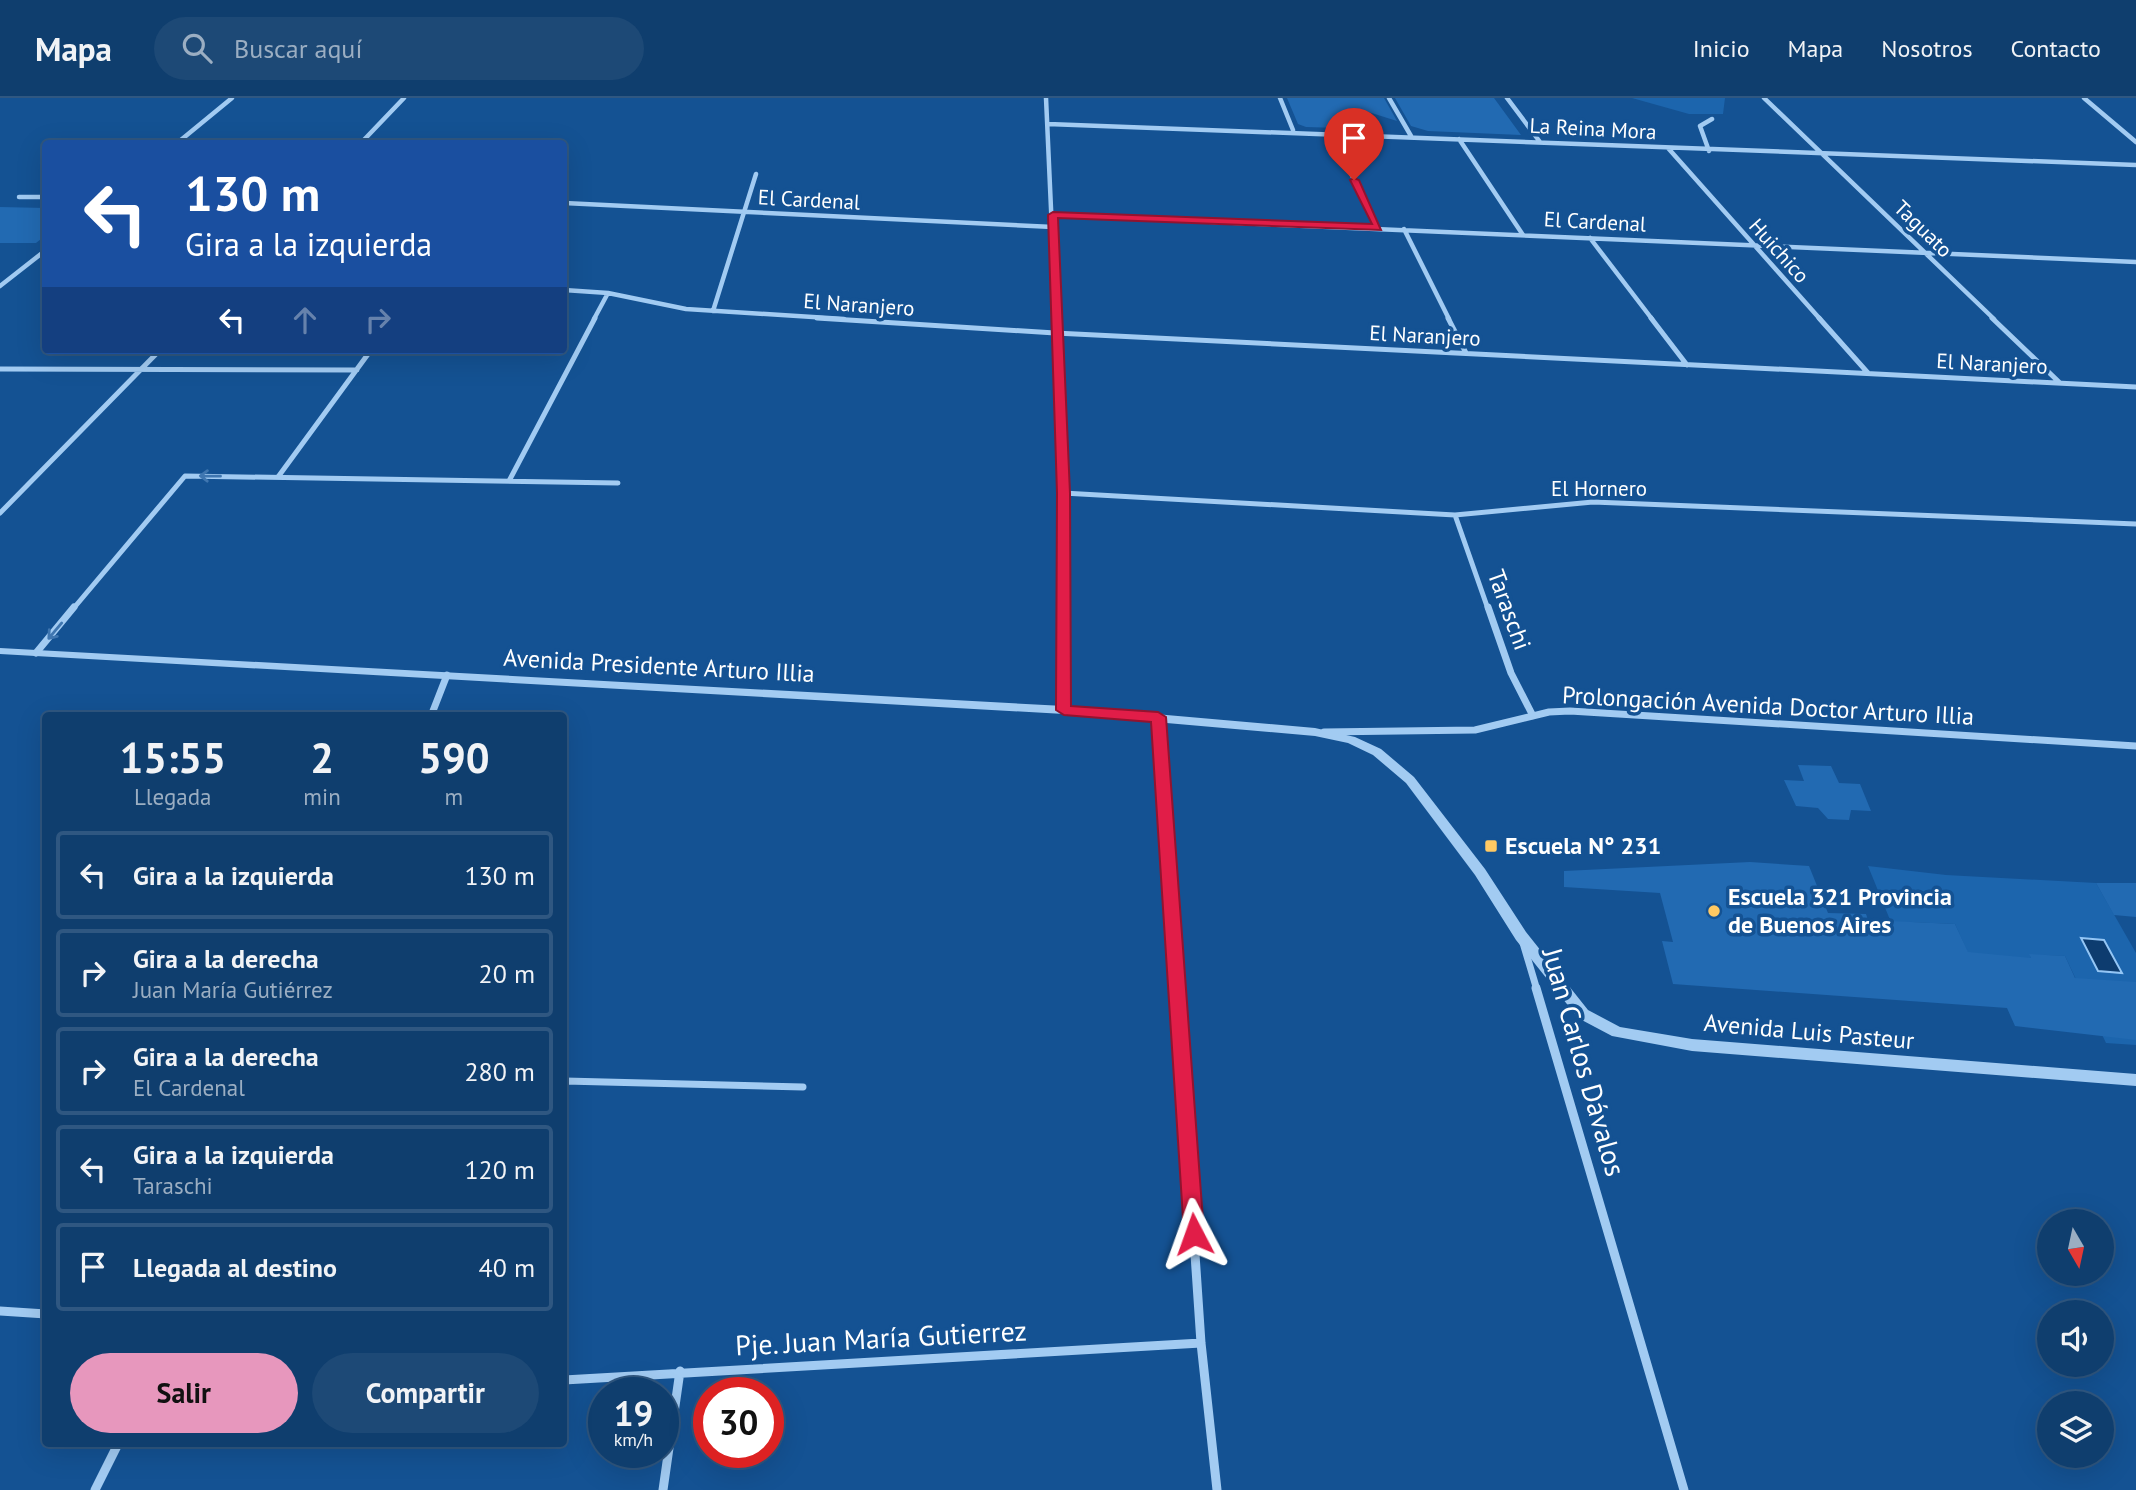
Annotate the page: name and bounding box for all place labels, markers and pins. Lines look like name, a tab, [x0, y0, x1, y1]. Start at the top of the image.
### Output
pin	[1324, 108, 1384, 180]
place label: Escuela N° 231	[1505, 830, 1661, 861]
marker: Escuela N° 231	[1483, 838, 1499, 854]
place label: Escuela 321 Provincia de Buenos Aires	[1728, 881, 1952, 940]
marker: Escuela 321 Provincia de Buenos Aires	[1706, 903, 1722, 919]

